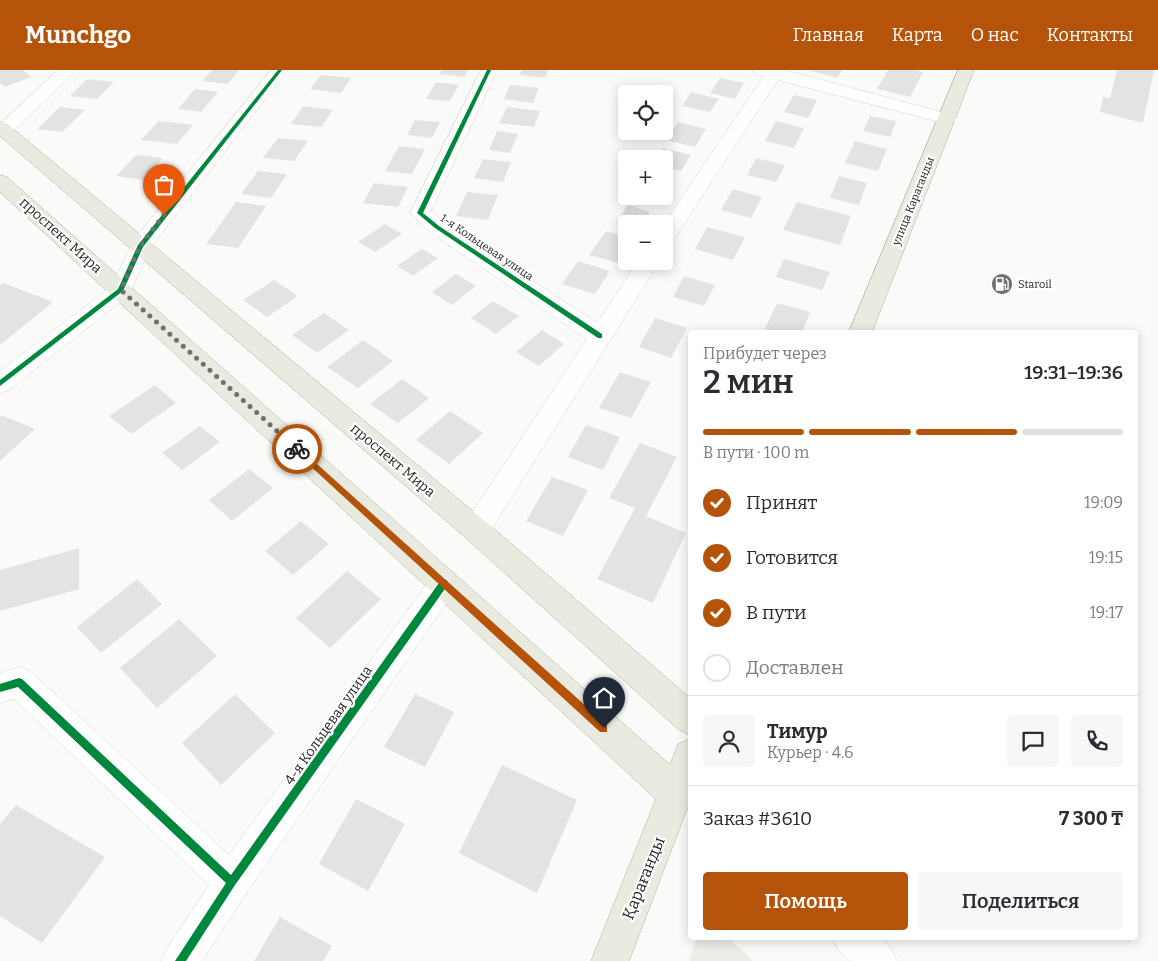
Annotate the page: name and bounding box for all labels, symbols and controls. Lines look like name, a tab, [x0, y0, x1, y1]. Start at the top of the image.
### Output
text: Munchgo	[25, 21, 131, 49]
text: Главная	[793, 24, 864, 46]
text: Карта	[892, 24, 943, 46]
text: О нас	[971, 24, 1019, 46]
text: Контакты	[1047, 24, 1133, 46]
map controls	[618, 85, 673, 270]
button: locate	[618, 85, 673, 140]
button: +	[618, 150, 673, 205]
street label: улица Караганды	[889, 155, 937, 248]
pin	[143, 164, 185, 215]
icon: bag	[150, 171, 178, 199]
street label: проспект Мира	[16, 194, 106, 277]
street label: 1-я Кольцевая улица	[438, 211, 536, 283]
button: −	[618, 215, 673, 270]
fuel station icon: Staroil	[990, 272, 1014, 296]
place label: Staroil	[1018, 278, 1052, 291]
text: Прибудет через	[703, 344, 827, 363]
text: 19:31–19:36	[1024, 361, 1123, 384]
text: 2 мин	[703, 363, 794, 401]
street label: проспект Мира	[347, 420, 439, 501]
courier	[272, 424, 322, 474]
icon: bike	[283, 435, 311, 463]
text: В пути · 100 m	[703, 443, 809, 462]
icon: check	[703, 489, 731, 517]
text: Принят	[746, 491, 817, 514]
text: 19:09	[1084, 493, 1123, 512]
icon: check	[703, 544, 731, 572]
text: Готовится	[746, 546, 838, 569]
text: 19:15	[1089, 548, 1123, 567]
icon: check	[703, 599, 731, 627]
text: В пути	[746, 601, 807, 624]
text: 19:17	[1089, 603, 1123, 622]
text: Доставлен	[746, 656, 844, 679]
street label: 4-я Кольцевая улица	[281, 662, 376, 788]
pin	[583, 677, 625, 728]
icon: home	[590, 684, 618, 712]
button: person	[703, 715, 755, 767]
button: chat	[1007, 715, 1059, 767]
button: phone	[1071, 715, 1123, 767]
text: Тимур	[767, 720, 827, 743]
text: Курьер · 4.6	[767, 743, 853, 762]
text: Заказ #3610	[703, 807, 812, 830]
text: 7 300 ₸	[1059, 807, 1123, 830]
street label: Қарағанды	[618, 834, 669, 922]
button: Помощь	[703, 872, 908, 930]
button: Поделиться	[918, 872, 1123, 930]

